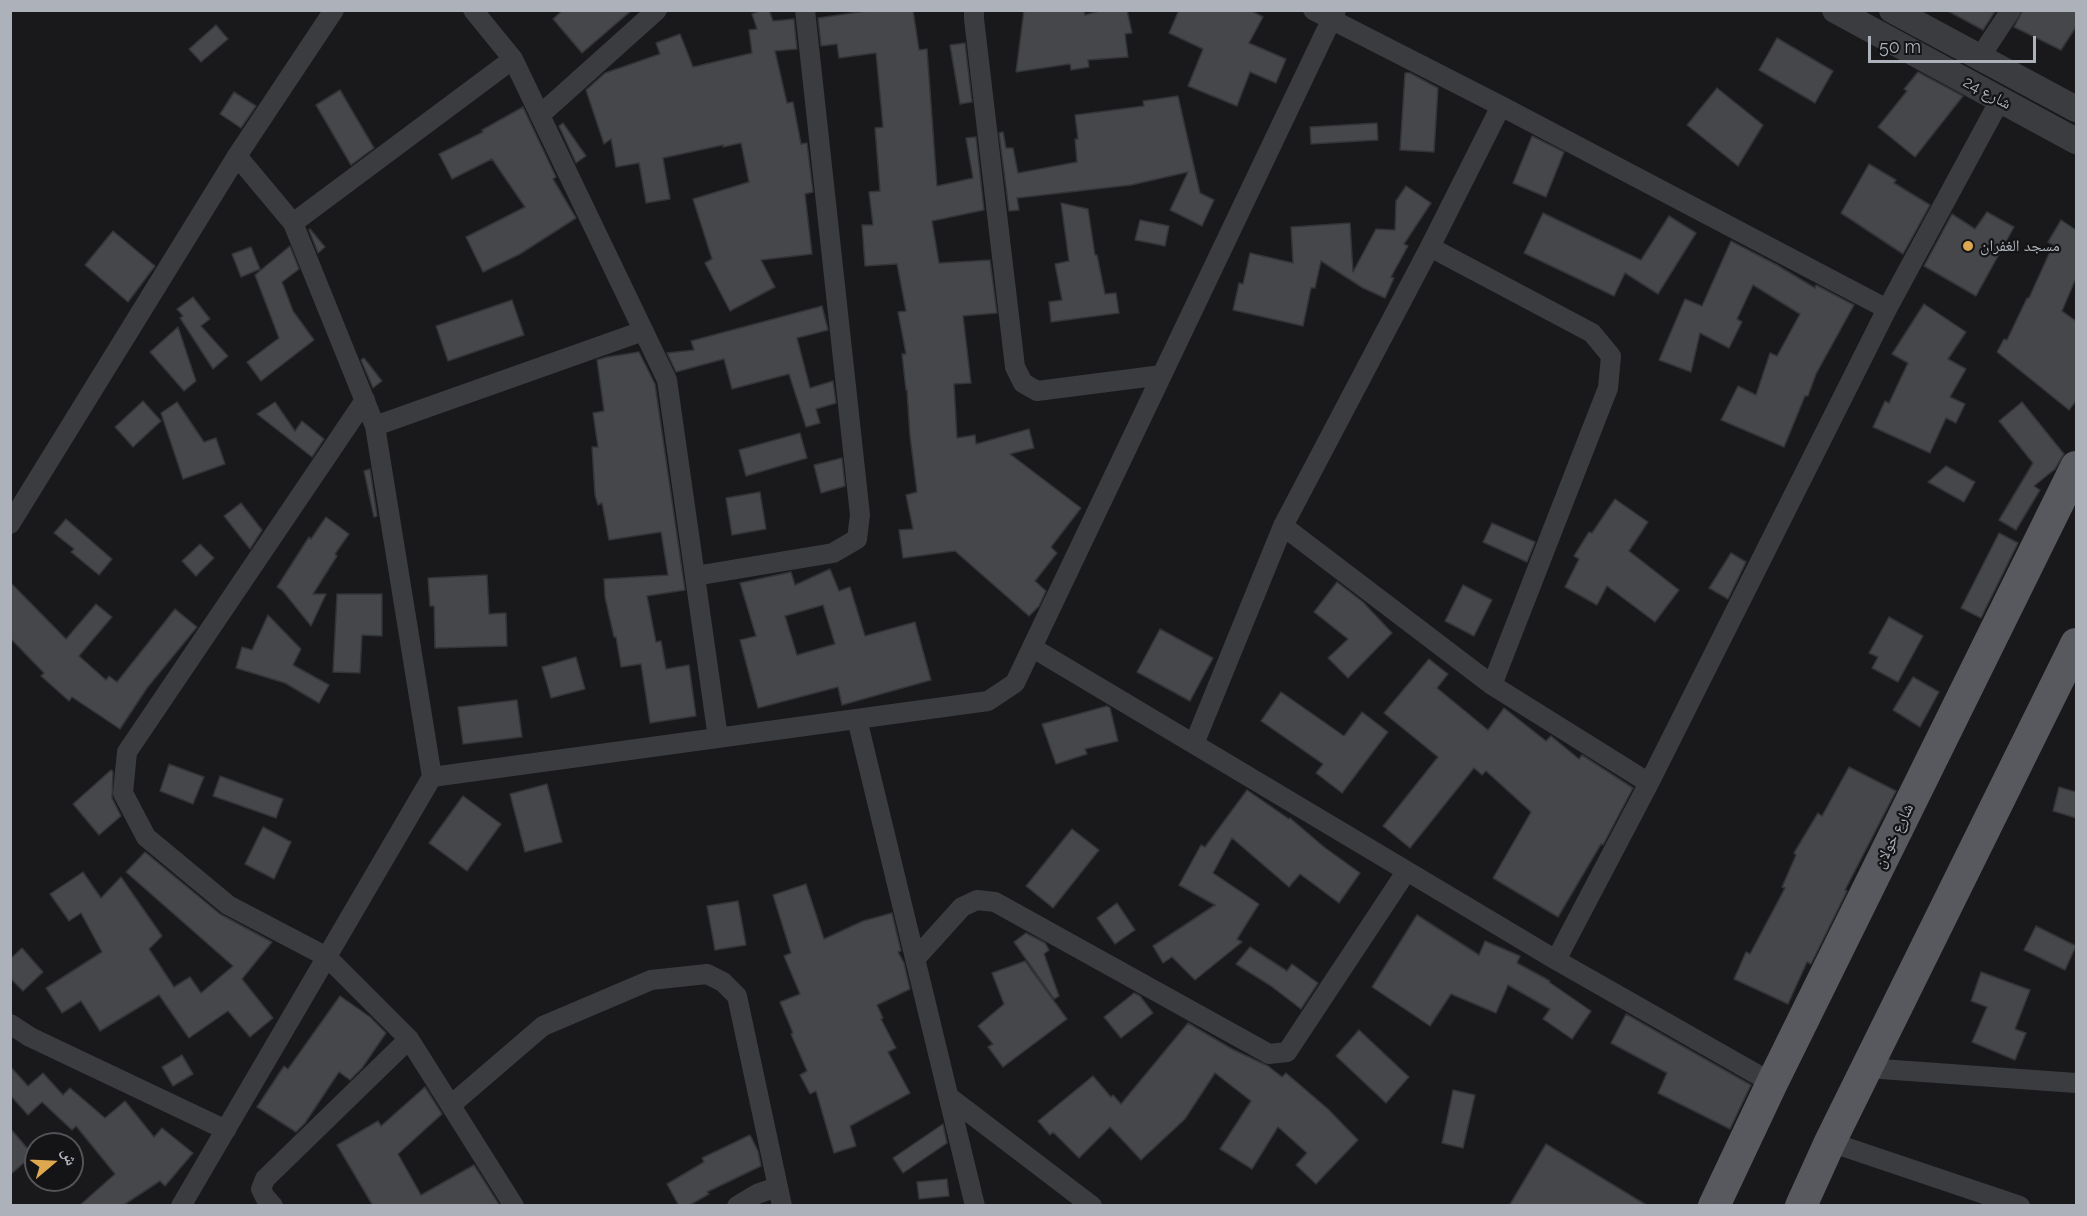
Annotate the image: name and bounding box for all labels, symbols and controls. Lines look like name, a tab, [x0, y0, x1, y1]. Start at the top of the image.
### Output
scale bar	[1871, 24, 2039, 62]
text: 50 m	[1879, 36, 1921, 57]
street label: شارع 24	[1960, 72, 2014, 114]
place label: مسجد الغفران	[1980, 236, 2060, 256]
marker: مسجد الغفران	[1961, 239, 1975, 253]
street label: شارع خولان	[1870, 800, 1918, 872]
north arrow	[24, 1132, 84, 1192]
text: ش	[58, 1145, 81, 1168]

